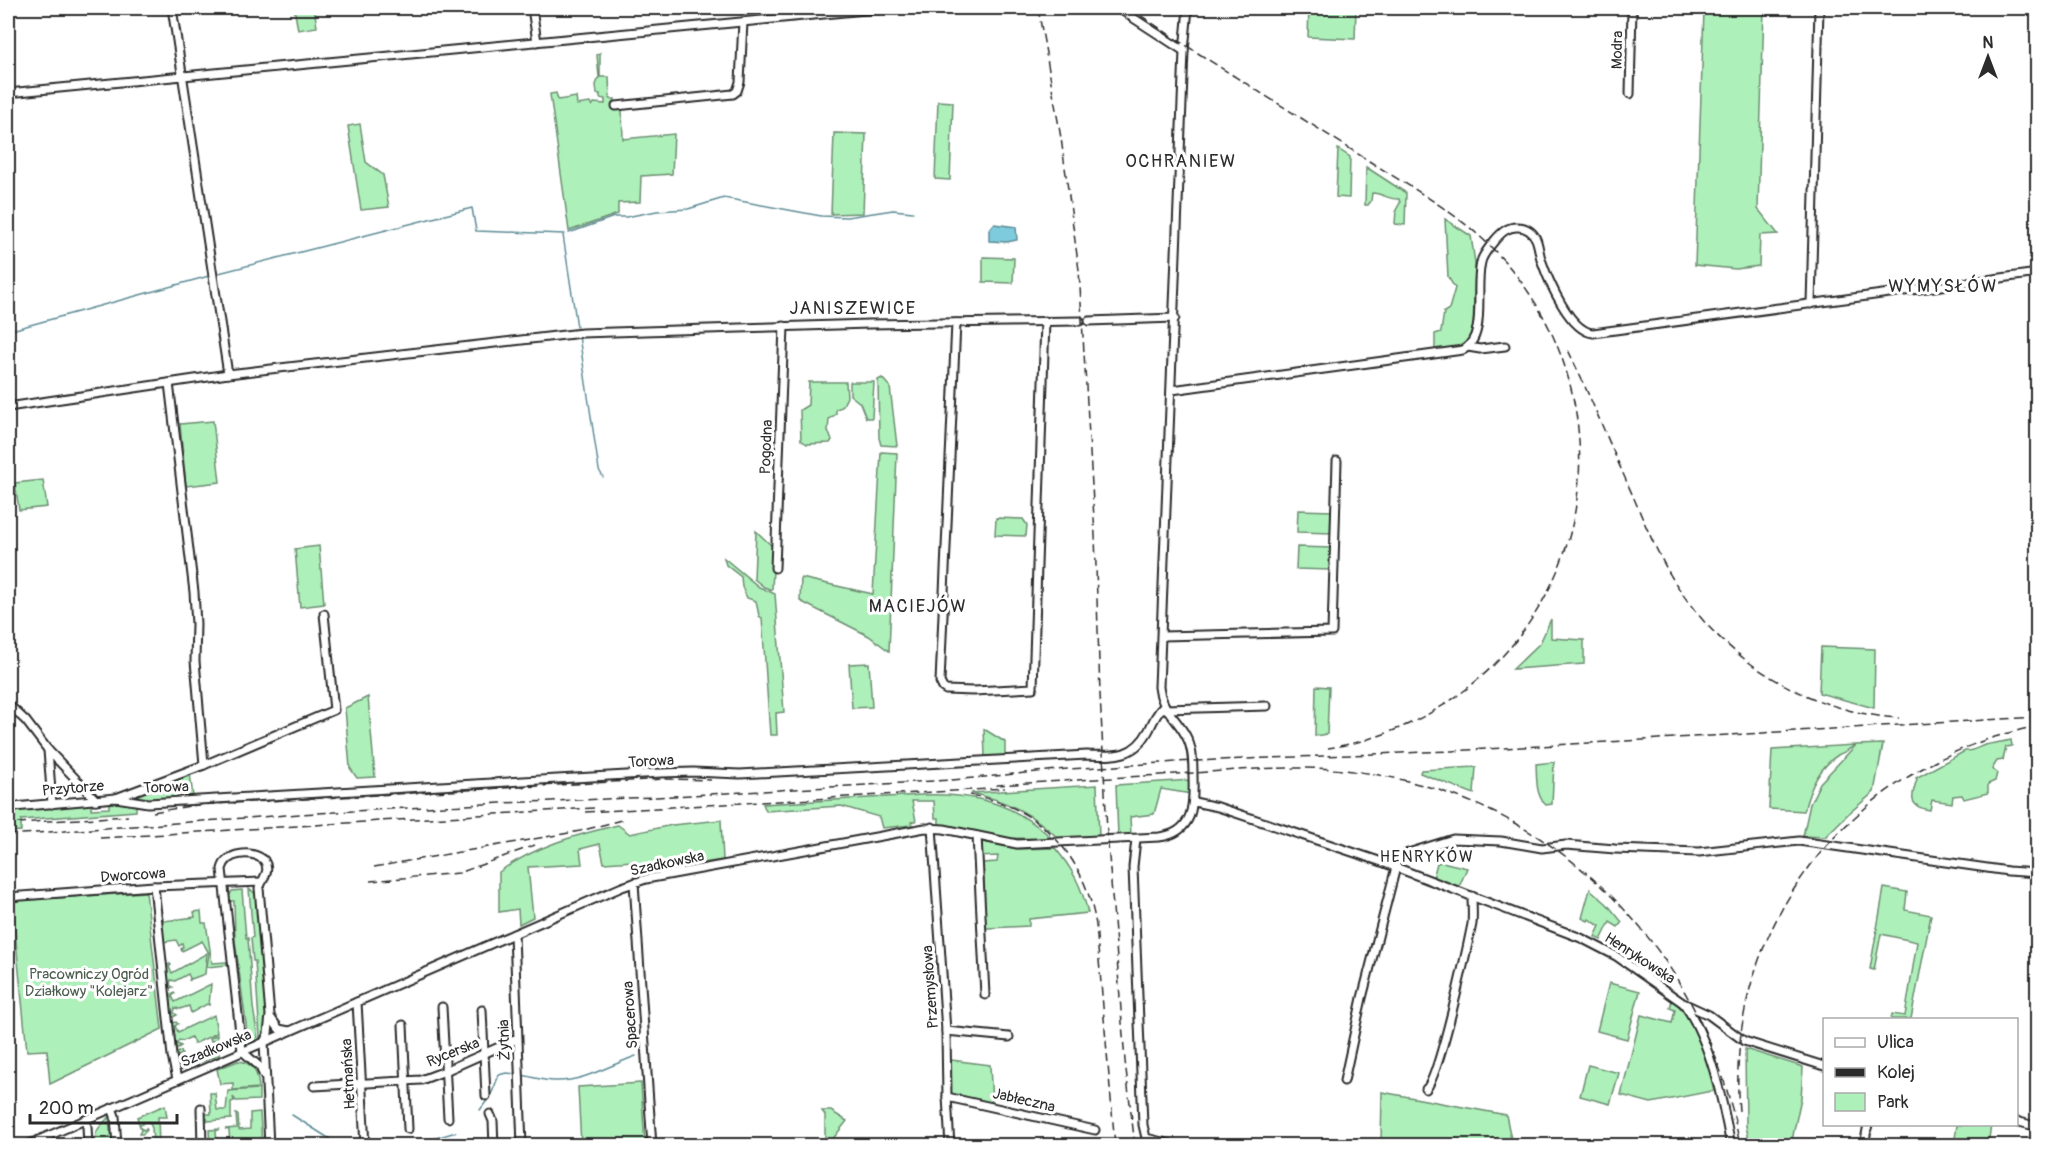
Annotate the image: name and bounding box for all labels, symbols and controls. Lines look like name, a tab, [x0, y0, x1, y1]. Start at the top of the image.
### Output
north arrow	[1958, 27, 2018, 87]
street label: Modra	[1608, 31, 1627, 69]
text: N	[1983, 33, 1994, 53]
district label: OCHRANIEW	[1125, 150, 1237, 173]
district label: WYMYSŁÓW	[1888, 274, 1998, 298]
district label: JANISZEWICE	[789, 297, 917, 320]
street label: Pogodna	[756, 419, 777, 475]
district label: MACIEJÓW	[869, 594, 967, 618]
street label: Torowa	[628, 751, 674, 772]
street label: Przytorze	[41, 776, 105, 801]
street label: Torowa	[143, 777, 189, 798]
street label: Szadkowska	[628, 846, 706, 881]
district label: HENRYKÓW	[1380, 846, 1474, 867]
street label: Dworcowa	[100, 864, 166, 887]
street label: Henrykowska	[1601, 929, 1679, 988]
street label: Przemysłowa	[918, 945, 943, 1029]
park label: Pracowniczy Ogród Działkowy "Kolejarz"	[25, 965, 153, 1001]
street label: Spacerowa	[619, 980, 642, 1049]
legend	[1823, 1018, 2018, 1126]
street label: Żytnia	[494, 1019, 515, 1061]
street label: Szadkowska	[178, 1025, 254, 1072]
text: Ulica	[1877, 1031, 1914, 1054]
street label: Rycerska	[424, 1033, 482, 1072]
street label: Hetmańska	[337, 1038, 360, 1110]
text: Kolej	[1877, 1061, 1915, 1084]
street label: Jabłeczna	[991, 1084, 1057, 1117]
scale bar	[30, 1087, 177, 1125]
text: Park	[1877, 1091, 1909, 1114]
text: 200 m	[39, 1097, 94, 1120]

